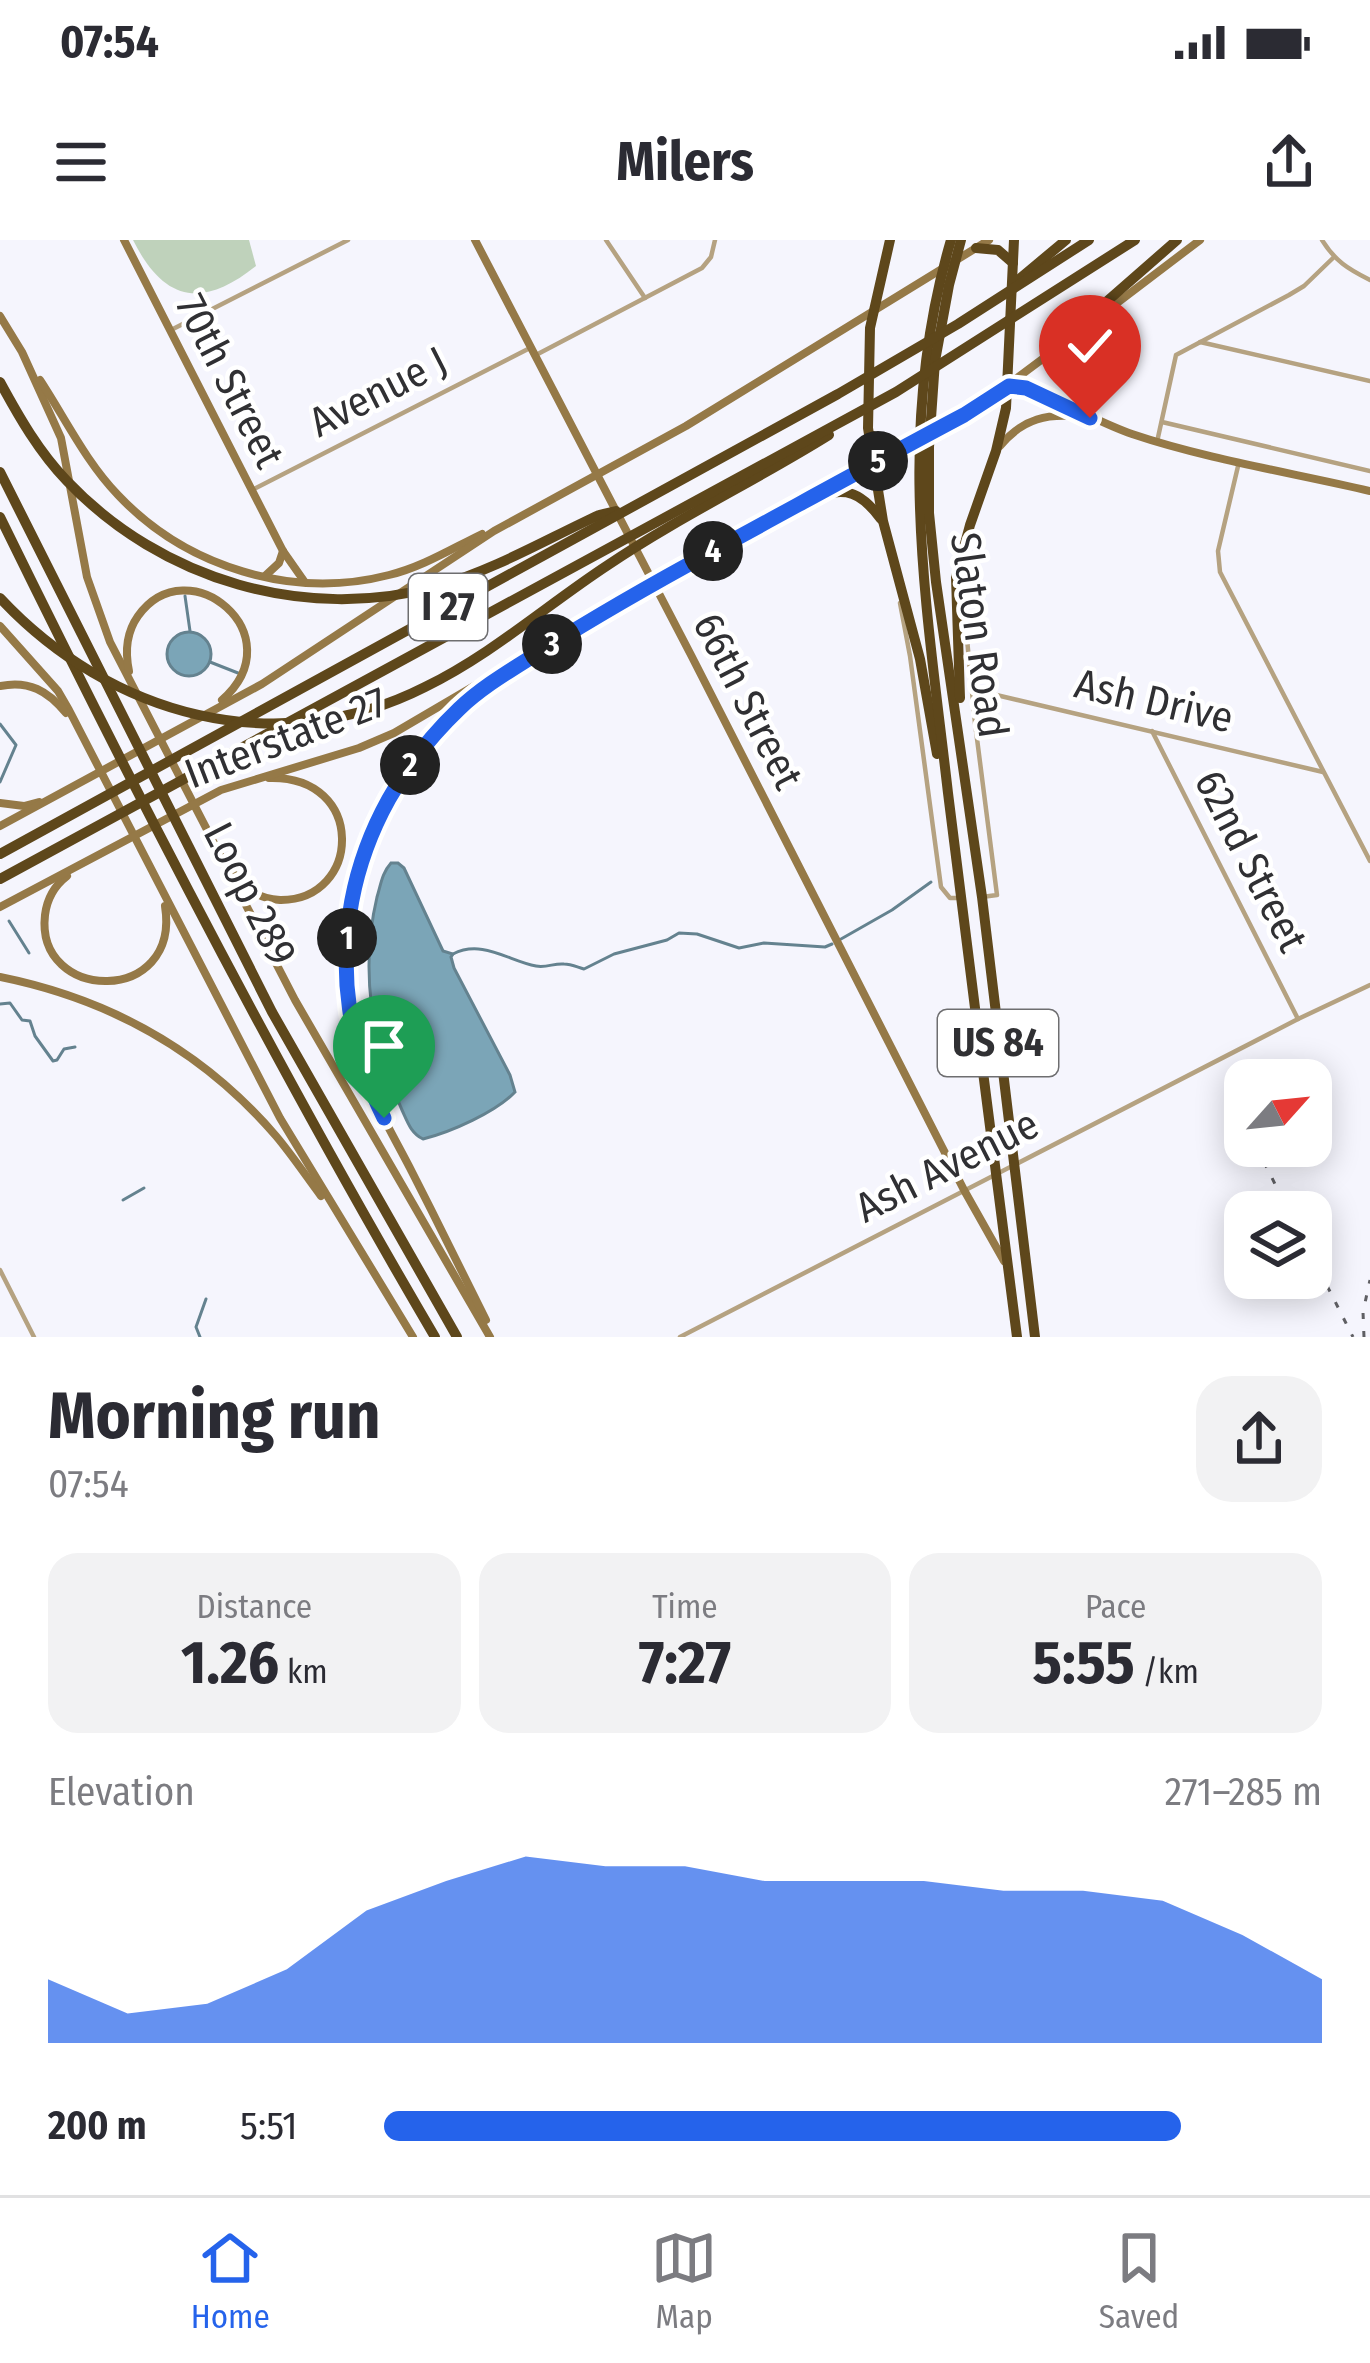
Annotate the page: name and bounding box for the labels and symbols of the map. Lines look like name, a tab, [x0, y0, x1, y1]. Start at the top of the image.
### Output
street label: 70th Street	[165, 286, 295, 476]
pin	[1039, 295, 1141, 418]
street label: Avenue J	[301, 336, 455, 448]
pin: 5	[848, 431, 908, 491]
pin: 4	[683, 521, 743, 581]
street label: Slaton Road	[940, 529, 1018, 741]
road number: I 27	[409, 574, 487, 640]
street label: 66th Street	[682, 605, 814, 798]
pin: 3	[522, 614, 582, 674]
street label: Ash Drive	[1070, 659, 1238, 743]
street label: Interstate 27	[178, 677, 394, 799]
pin: 2	[380, 735, 440, 795]
street label: 62nd Street	[1184, 762, 1318, 960]
street label: Loop 289	[193, 814, 307, 974]
pin: 1	[317, 908, 377, 968]
pin	[333, 995, 435, 1118]
road number: US 84	[938, 1010, 1058, 1076]
north arrow	[1224, 1059, 1332, 1167]
street label: Ash Avenue	[847, 1099, 1047, 1233]

